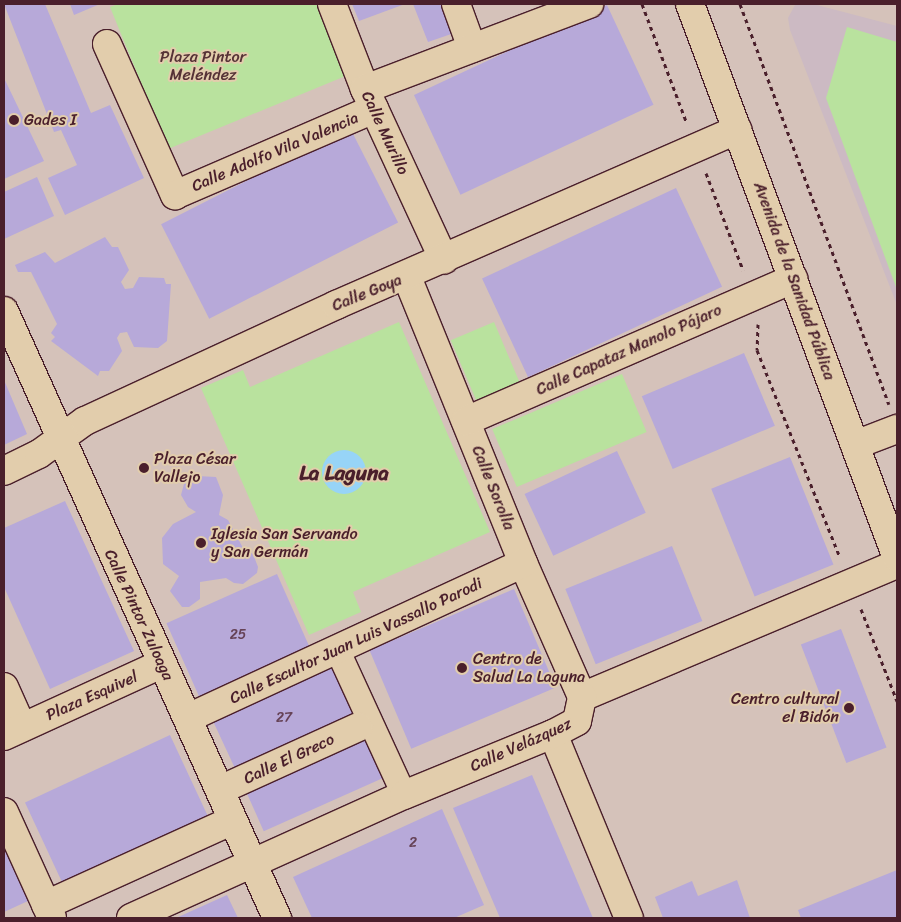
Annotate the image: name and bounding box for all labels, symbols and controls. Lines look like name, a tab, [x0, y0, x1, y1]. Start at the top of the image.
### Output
park label: Plaza Pintor Meléndez	[160, 47, 246, 85]
street label: Calle Murillo	[357, 89, 413, 177]
street label: Calle Adolfo Vila Valencia	[189, 108, 361, 196]
place label: Gades I	[24, 110, 77, 130]
marker: Gades I	[8, 114, 20, 126]
street label: Avenida de la Sanidad Pública	[749, 179, 839, 383]
street label: Calle Goya	[329, 270, 405, 316]
street label: Calle Capataz Manolo Pájaro	[533, 300, 725, 400]
street label: Calle Sorolla	[467, 443, 519, 533]
place label: Plaza César Vallejo	[154, 449, 236, 487]
district label: La Laguna	[299, 460, 389, 486]
marker: Plaza César Vallejo	[138, 462, 150, 474]
place label: Iglesia San Servando y San Germán	[211, 524, 358, 562]
marker: Iglesia San Servando y San Germán	[195, 537, 207, 549]
street label: Calle Pintor Zuloaga	[100, 546, 178, 684]
street label: Calle Escultor Juan Luis Vassallo Parodi	[226, 574, 486, 708]
house number: 25	[230, 627, 246, 643]
place label: Centro de Salud La Laguna	[473, 649, 585, 687]
marker: Centro de Salud La Laguna	[455, 661, 469, 675]
street label: Plaza Esquivel	[43, 667, 141, 725]
place label: Centro cultural el Bidón	[731, 689, 839, 727]
marker: Centro cultural el Bidón	[843, 702, 855, 714]
house number: 27	[276, 710, 292, 726]
street label: Calle Velázquez	[468, 714, 574, 776]
street label: Calle El Greco	[241, 730, 337, 788]
house number: 2	[409, 835, 417, 851]

